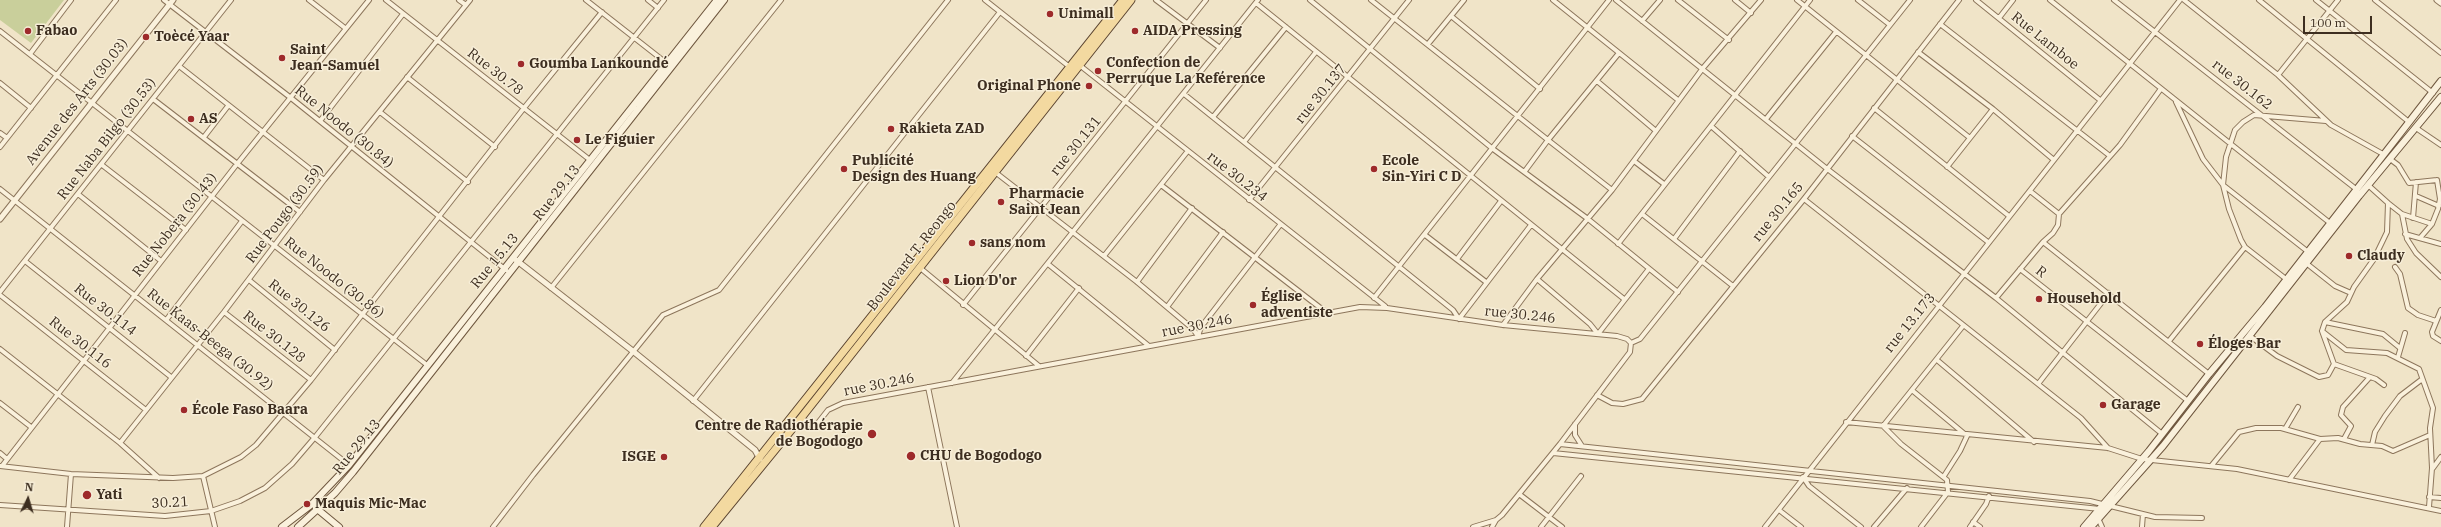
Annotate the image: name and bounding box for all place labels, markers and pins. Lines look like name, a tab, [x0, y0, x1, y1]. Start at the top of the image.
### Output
place label: Unimall	[1058, 6, 1113, 22]
marker: Unimall	[1045, 9, 1055, 19]
place label: Fabao	[36, 23, 77, 39]
place label: AIDA Pressing	[1143, 23, 1242, 39]
marker: Fabao	[23, 26, 33, 36]
marker: AIDA Pressing	[1130, 26, 1140, 36]
place label: Toècé Yaar	[154, 29, 230, 45]
marker: Toècé Yaar	[141, 32, 151, 42]
place label: Saint Jean-Samuel	[290, 42, 380, 74]
marker: Saint Jean-Samuel	[277, 53, 287, 63]
place label: Confection de Perruque La Reférence	[1106, 55, 1265, 88]
place label: Goumba Lankoundé	[529, 56, 669, 72]
marker: Goumba Lankoundé	[516, 59, 526, 69]
marker: Confection de Perruque La Reférence	[1093, 66, 1103, 76]
place label: Original Phone	[977, 78, 1081, 94]
marker: Original Phone	[1084, 81, 1094, 91]
place label: AS	[199, 111, 218, 127]
marker: AS	[186, 114, 196, 124]
place label: Rakieta ZAD	[899, 121, 985, 137]
marker: Rakieta ZAD	[886, 124, 896, 134]
place label: Le Figuier	[585, 132, 655, 148]
marker: Le Figuier	[572, 135, 582, 145]
place label: Publicité Design des Huang	[852, 153, 976, 186]
place label: Ecole Sin-Yiri C D	[1382, 153, 1462, 186]
marker: Publicité Design des Huang	[839, 164, 849, 174]
marker: Ecole Sin-Yiri C D	[1369, 164, 1379, 174]
place label: Pharmacie Saint Jean	[1009, 186, 1084, 218]
marker: Pharmacie Saint Jean	[996, 197, 1006, 207]
place label: sans nom	[980, 235, 1046, 251]
marker: sans nom	[967, 238, 977, 248]
place label: Claudy	[2357, 248, 2405, 264]
marker: Claudy	[2344, 251, 2354, 261]
place label: Lion D'or	[954, 273, 1017, 289]
marker: Lion D'or	[941, 276, 951, 286]
place label: Église adventiste	[1261, 289, 1333, 322]
place label: Household	[2047, 291, 2121, 307]
marker: Household	[2034, 294, 2044, 304]
marker: Église adventiste	[1248, 300, 1258, 310]
place label: Éloges Bar	[2208, 336, 2281, 352]
marker: Éloges Bar	[2195, 339, 2205, 349]
place label: Garage	[2111, 397, 2161, 413]
marker: Garage	[2098, 400, 2108, 410]
place label: École Faso Baara	[192, 402, 308, 418]
marker: École Faso Baara	[179, 405, 189, 415]
place label: Centre de Radiothérapie de Bogodogo	[695, 418, 863, 450]
marker: Centre de Radiothérapie de Bogodogo	[866, 428, 878, 440]
place label: CHU de Bogodogo	[920, 448, 1042, 464]
place label: ISGE	[622, 449, 656, 465]
marker: CHU de Bogodogo	[905, 450, 917, 462]
marker: ISGE	[659, 452, 669, 462]
place label: Yati	[96, 487, 123, 503]
marker: Yati	[81, 489, 93, 501]
place label: Maquis Mic-Mac	[315, 496, 427, 512]
marker: Maquis Mic-Mac	[302, 499, 312, 509]

